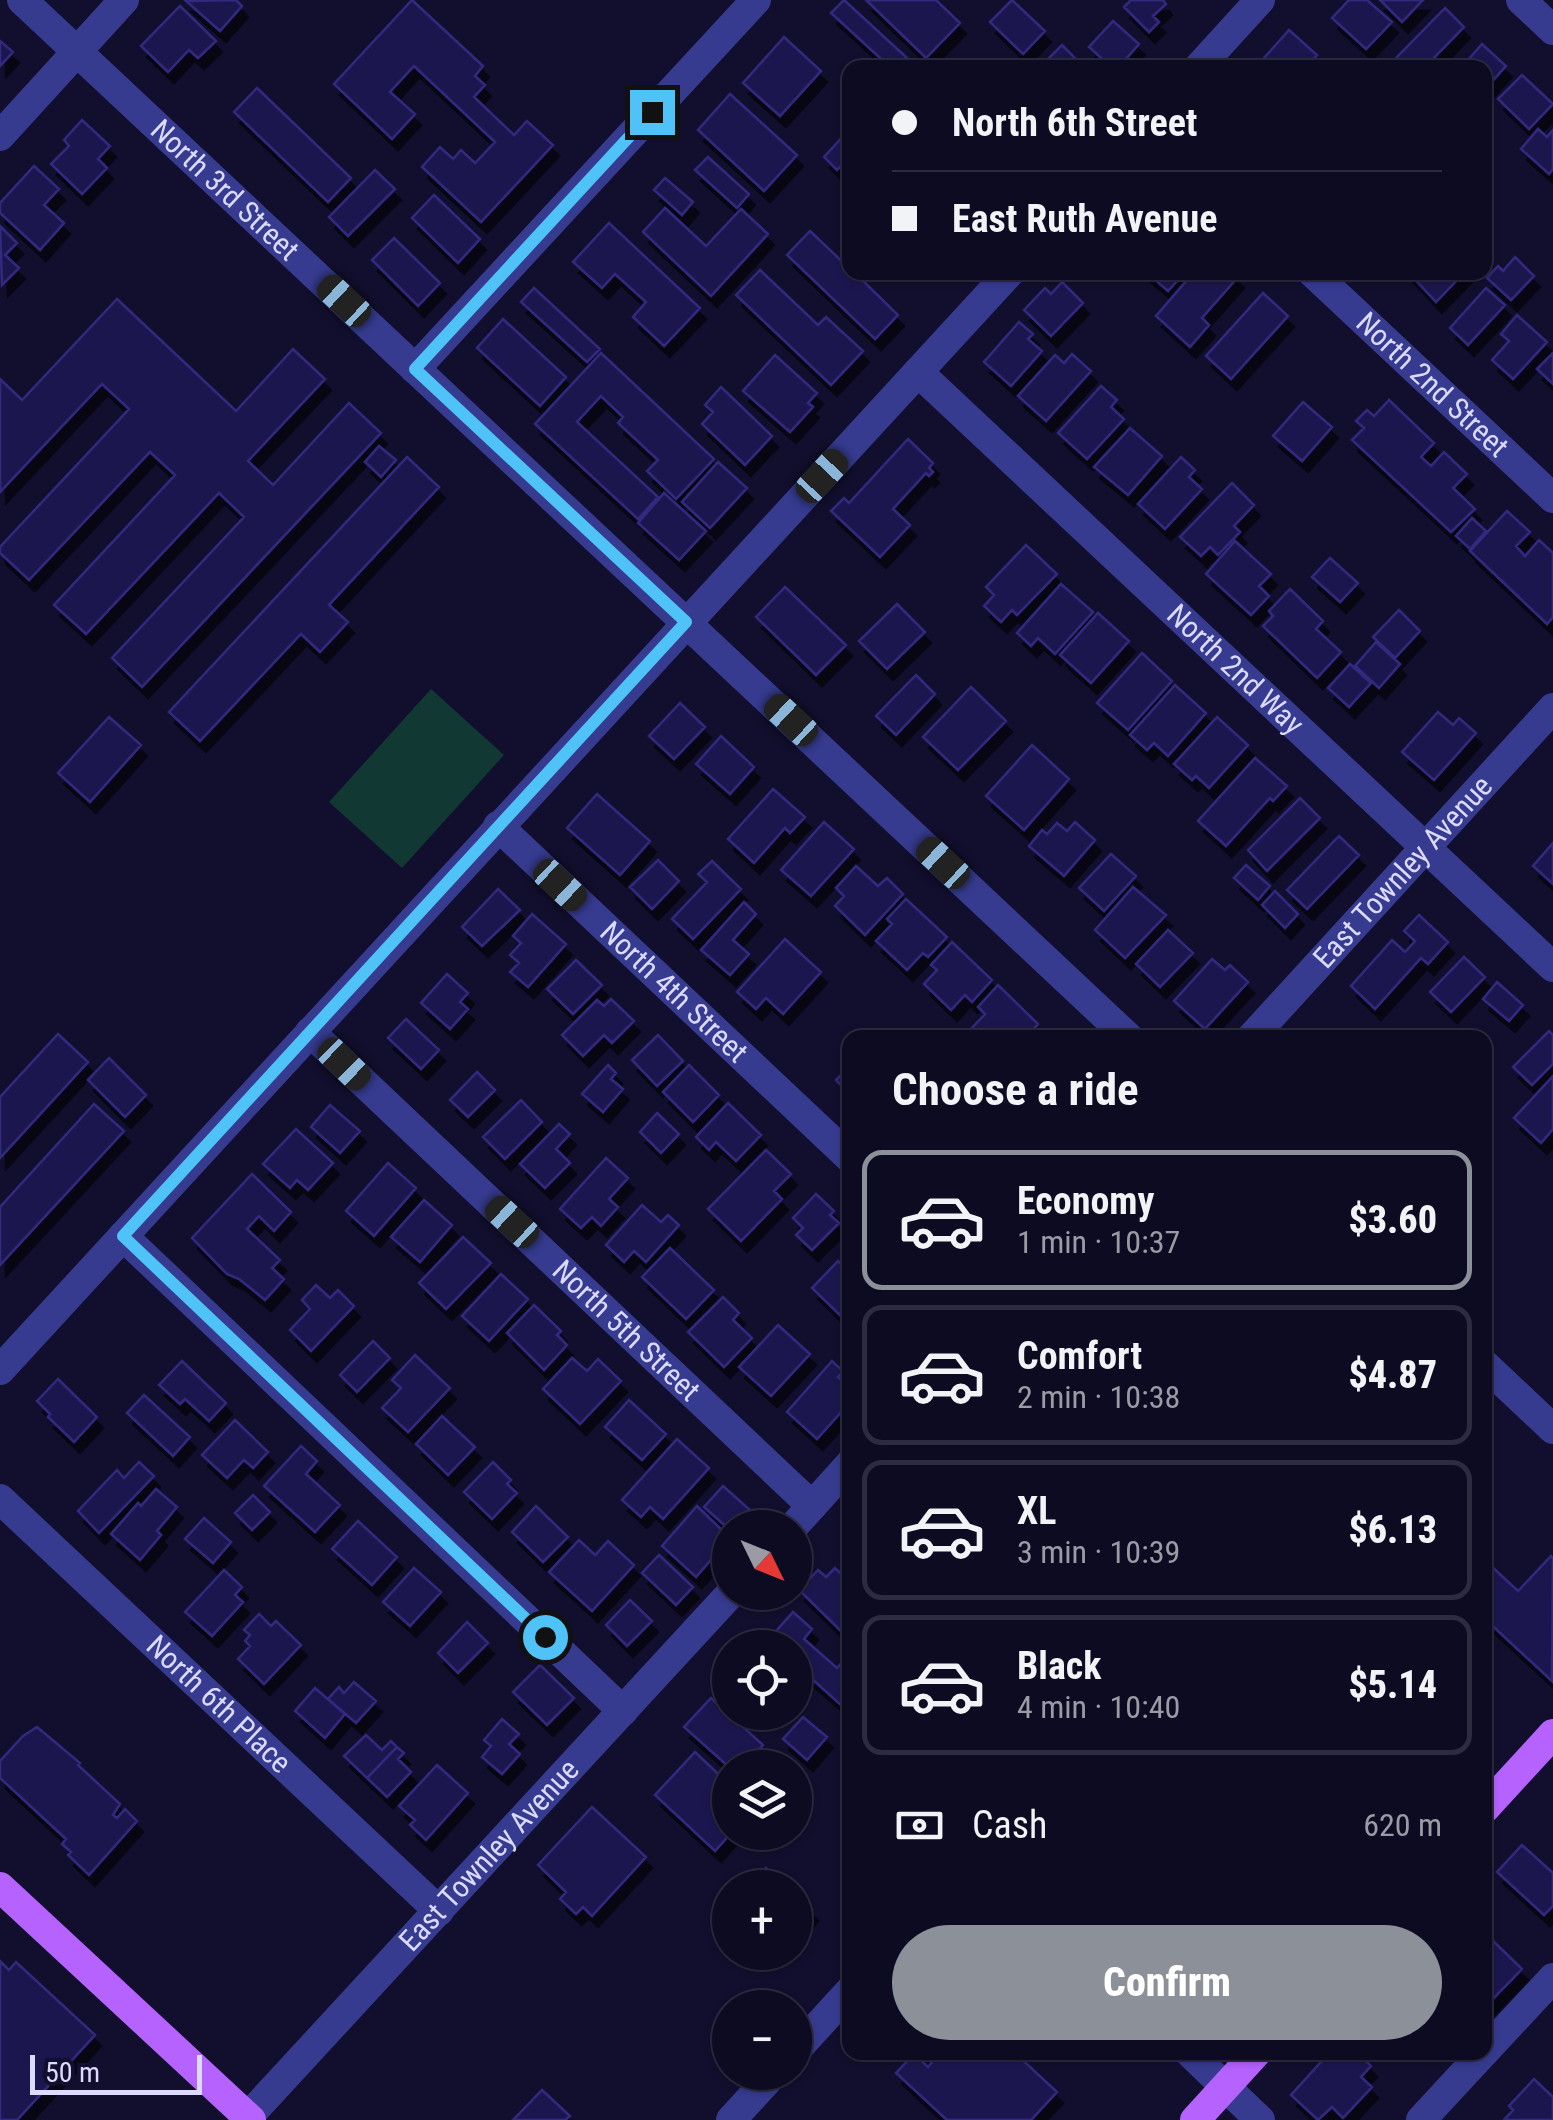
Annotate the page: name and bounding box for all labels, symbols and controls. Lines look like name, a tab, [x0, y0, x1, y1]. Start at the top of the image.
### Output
route end	[630, 90, 675, 135]
text: North 6th Street	[952, 101, 1198, 145]
street label: North 3rd Street	[144, 112, 306, 267]
text: East Ruth Avenue	[952, 197, 1217, 241]
car	[312, 270, 376, 332]
street label: North 2nd Street	[1350, 305, 1516, 464]
car	[791, 444, 853, 508]
street label: North 2nd Way	[1160, 597, 1311, 741]
car	[759, 689, 823, 751]
street label: East Townley Avenue	[1306, 768, 1499, 975]
car	[911, 832, 975, 894]
car	[528, 854, 592, 916]
street label: North 4th Street	[594, 914, 755, 1069]
car	[312, 1032, 376, 1096]
text: Choose a ride	[892, 1063, 1139, 1116]
icon: car	[897, 1175, 987, 1265]
text: Economy	[1017, 1179, 1154, 1223]
car	[480, 1191, 544, 1253]
text: $3.60	[1348, 1198, 1437, 1242]
text: 1 min · 10:37	[1017, 1223, 1180, 1261]
street label: North 5th Street	[546, 1253, 707, 1408]
icon: car	[897, 1330, 987, 1420]
text: Comfort	[1017, 1334, 1142, 1378]
text: $4.87	[1348, 1353, 1437, 1397]
text: 2 min · 10:38	[1017, 1378, 1180, 1416]
icon: car	[897, 1485, 987, 1575]
text: XL	[1017, 1489, 1056, 1533]
text: $6.13	[1348, 1508, 1437, 1552]
north arrow	[712, 1510, 812, 1610]
map controls	[712, 1510, 812, 2090]
text: 3 min · 10:39	[1017, 1533, 1180, 1571]
route start	[523, 1615, 568, 1660]
street label: North 6th Place	[140, 1628, 298, 1780]
button: locate	[712, 1630, 812, 1730]
icon: car	[897, 1640, 987, 1730]
text: Black	[1017, 1644, 1101, 1688]
text: $5.14	[1348, 1663, 1437, 1707]
text: 4 min · 10:40	[1017, 1688, 1180, 1726]
button: layers	[712, 1750, 812, 1850]
street label: East Townley Avenue	[392, 1752, 586, 1958]
icon: cash	[892, 1798, 947, 1853]
text: Cash	[972, 1803, 1047, 1847]
text: 620 m	[1363, 1806, 1442, 1844]
button: +	[712, 1870, 812, 1970]
button: Confirm	[892, 1925, 1442, 2040]
button: −	[712, 1990, 812, 2090]
scale bar	[30, 2050, 202, 2094]
text: 50 m	[45, 2056, 100, 2089]

